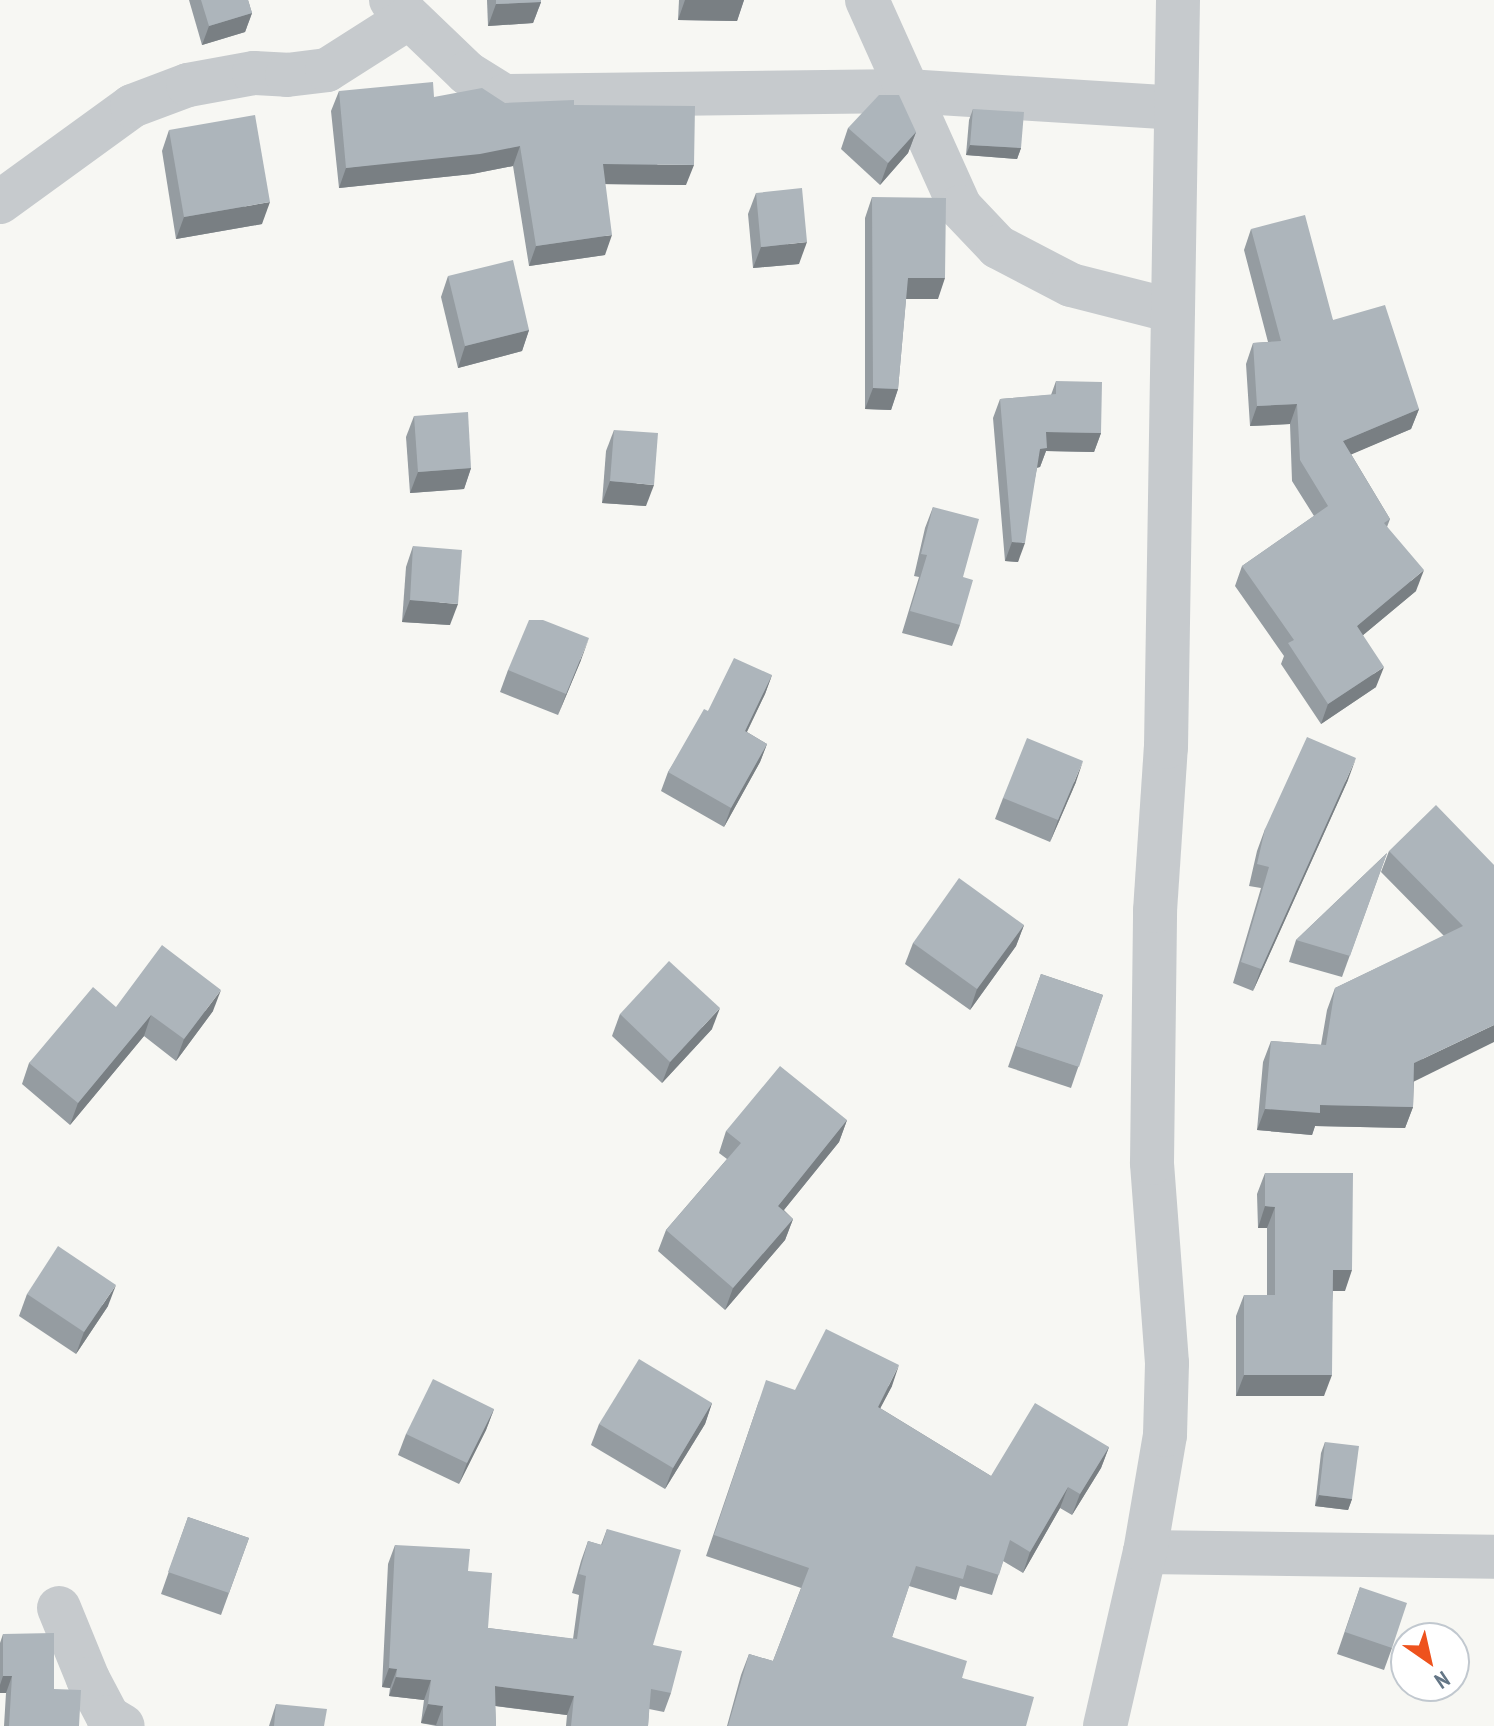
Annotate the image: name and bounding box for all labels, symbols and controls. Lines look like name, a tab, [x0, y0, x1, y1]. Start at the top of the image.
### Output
north arrow	[1390, 1622, 1470, 1702]
text: N	[1430, 1665, 1455, 1695]

